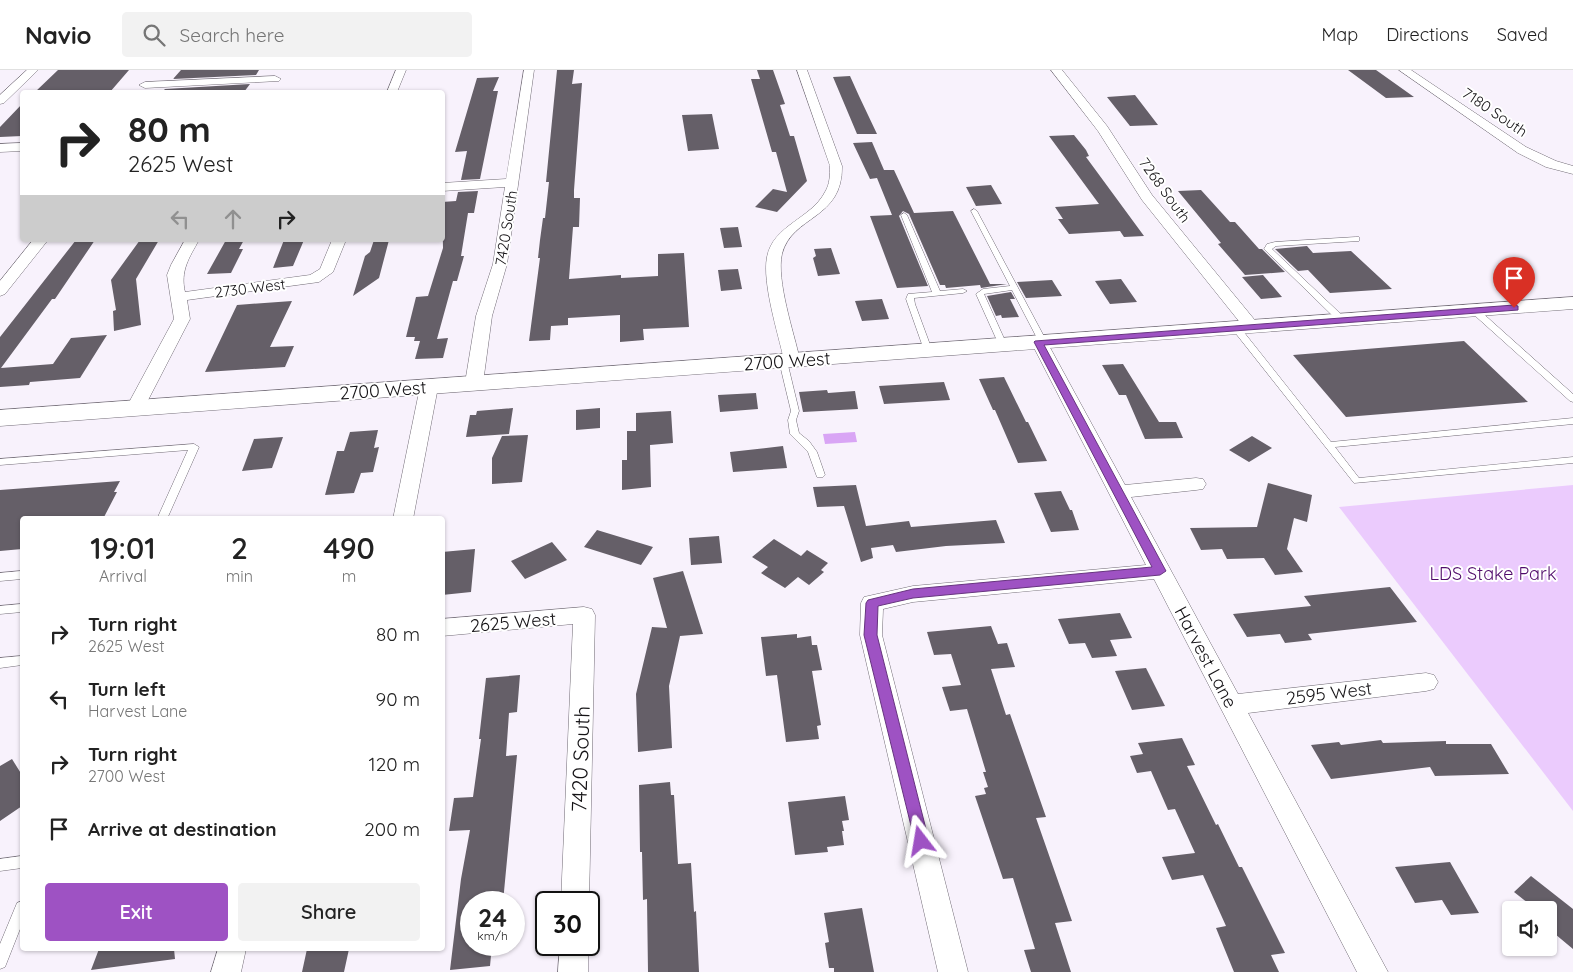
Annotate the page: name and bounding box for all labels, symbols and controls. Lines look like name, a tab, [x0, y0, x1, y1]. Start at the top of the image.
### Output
search box	[122, 12, 472, 57]
text: Navio	[25, 20, 92, 50]
icon: search	[140, 21, 168, 49]
text: Search here	[180, 23, 284, 47]
text: Map	[1321, 23, 1358, 46]
text: Directions	[1386, 23, 1469, 46]
text: Saved	[1497, 23, 1548, 46]
street label: 7180 South	[1459, 83, 1531, 141]
text: 80 m	[128, 107, 211, 151]
icon: right	[45, 110, 110, 175]
text: 2625 West	[128, 150, 233, 178]
street label: 7268 South	[1135, 154, 1195, 226]
street label: 7420 South	[491, 189, 521, 267]
icon: left	[166, 205, 194, 233]
icon: ahead	[219, 205, 247, 233]
icon: right	[272, 205, 300, 233]
pin	[1493, 257, 1535, 308]
icon: arrive	[1500, 264, 1528, 292]
street label: 2730 West	[213, 274, 287, 302]
street label: 2700 West	[743, 346, 831, 376]
street label: 2700 West	[339, 375, 427, 405]
text: 19:01	[90, 529, 156, 567]
text: 2	[231, 529, 248, 567]
text: 490	[323, 529, 375, 567]
park label: LDS Stake Park	[1429, 562, 1557, 585]
text: Arrival	[99, 566, 147, 586]
text: min	[226, 566, 253, 586]
text: m	[342, 566, 356, 586]
street label: Harvest Lane	[1170, 602, 1242, 712]
street label: 2625 West	[469, 607, 557, 637]
text: Turn right	[88, 612, 177, 636]
icon: right	[45, 620, 73, 648]
text: 80 m	[376, 622, 420, 646]
text: 2625 West	[88, 636, 165, 656]
street label: 2595 West	[1285, 676, 1373, 710]
text: Turn left	[88, 677, 166, 701]
icon: left	[45, 685, 73, 713]
text: 90 m	[376, 687, 420, 711]
text: Harvest Lane	[88, 701, 187, 721]
street label: 7420 South	[565, 705, 595, 813]
text: Turn right	[88, 742, 177, 766]
icon: right	[45, 750, 73, 778]
text: 120 m	[369, 752, 420, 776]
text: 2700 West	[88, 766, 165, 786]
position arrow	[894, 814, 946, 866]
icon: arrive	[45, 815, 73, 843]
text: Arrive at destination	[88, 817, 277, 841]
text: 200 m	[364, 817, 420, 841]
button: Exit	[45, 883, 228, 941]
button: Share	[238, 883, 420, 941]
speed limit sign: 30	[535, 891, 600, 956]
map controls	[1502, 901, 1557, 956]
button: sound	[1502, 901, 1557, 956]
text: 24	[478, 902, 507, 933]
text: km/h	[477, 928, 508, 943]

